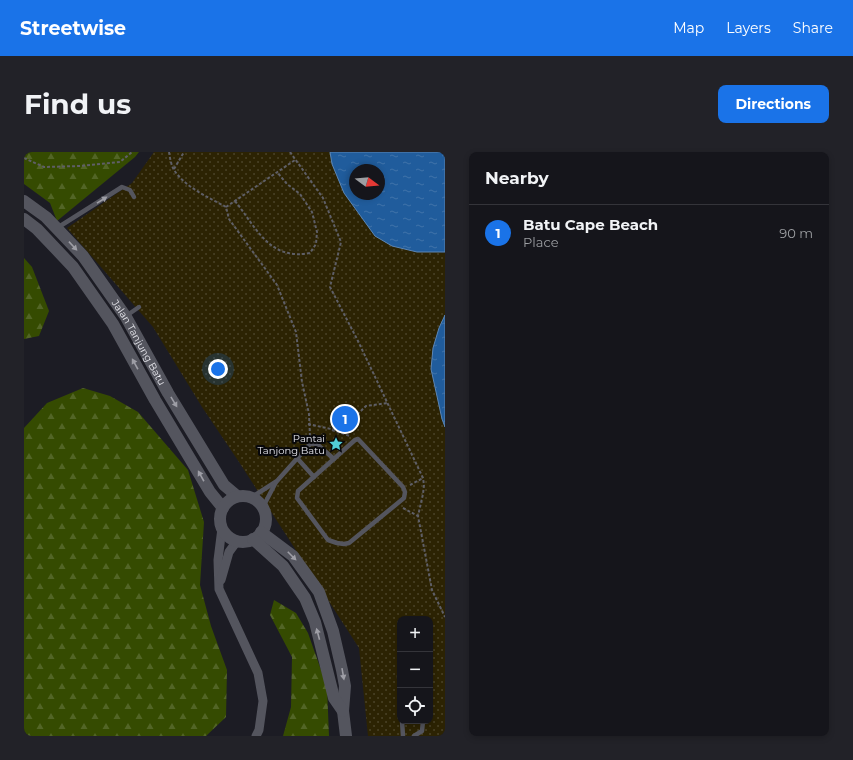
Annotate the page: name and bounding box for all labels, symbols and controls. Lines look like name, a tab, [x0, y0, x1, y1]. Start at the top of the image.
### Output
text: Streetwise	[20, 17, 126, 40]
text: Map	[673, 19, 704, 37]
text: Layers	[726, 19, 771, 37]
text: Share	[793, 19, 833, 37]
button: Directions	[718, 85, 829, 123]
text: Find us	[24, 87, 131, 121]
north arrow	[349, 164, 385, 200]
text: Nearby	[485, 168, 549, 188]
one-way arrow	[96, 196, 107, 204]
text: Batu Cape Beach	[523, 215, 658, 234]
text: 1	[495, 225, 501, 241]
text: 90 m	[779, 225, 813, 241]
text: Place	[523, 234, 559, 250]
one-way arrow	[69, 241, 78, 251]
street label: Jalan Tanjung Batu	[109, 296, 169, 387]
one-way arrow	[131, 358, 138, 370]
your location	[208, 359, 228, 379]
one-way arrow	[170, 396, 177, 408]
pin: 1	[332, 404, 358, 434]
place label: Pantai Tanjong Batu	[257, 432, 325, 457]
place icon: Pantai Tanjong Batu	[328, 436, 344, 452]
one-way arrow	[197, 470, 204, 482]
one-way arrow	[287, 552, 297, 561]
map controls	[397, 616, 433, 724]
button: +	[397, 616, 433, 652]
one-way arrow	[314, 628, 320, 641]
button: −	[397, 652, 433, 688]
one-way arrow	[340, 667, 346, 680]
button: locate	[397, 688, 433, 724]

